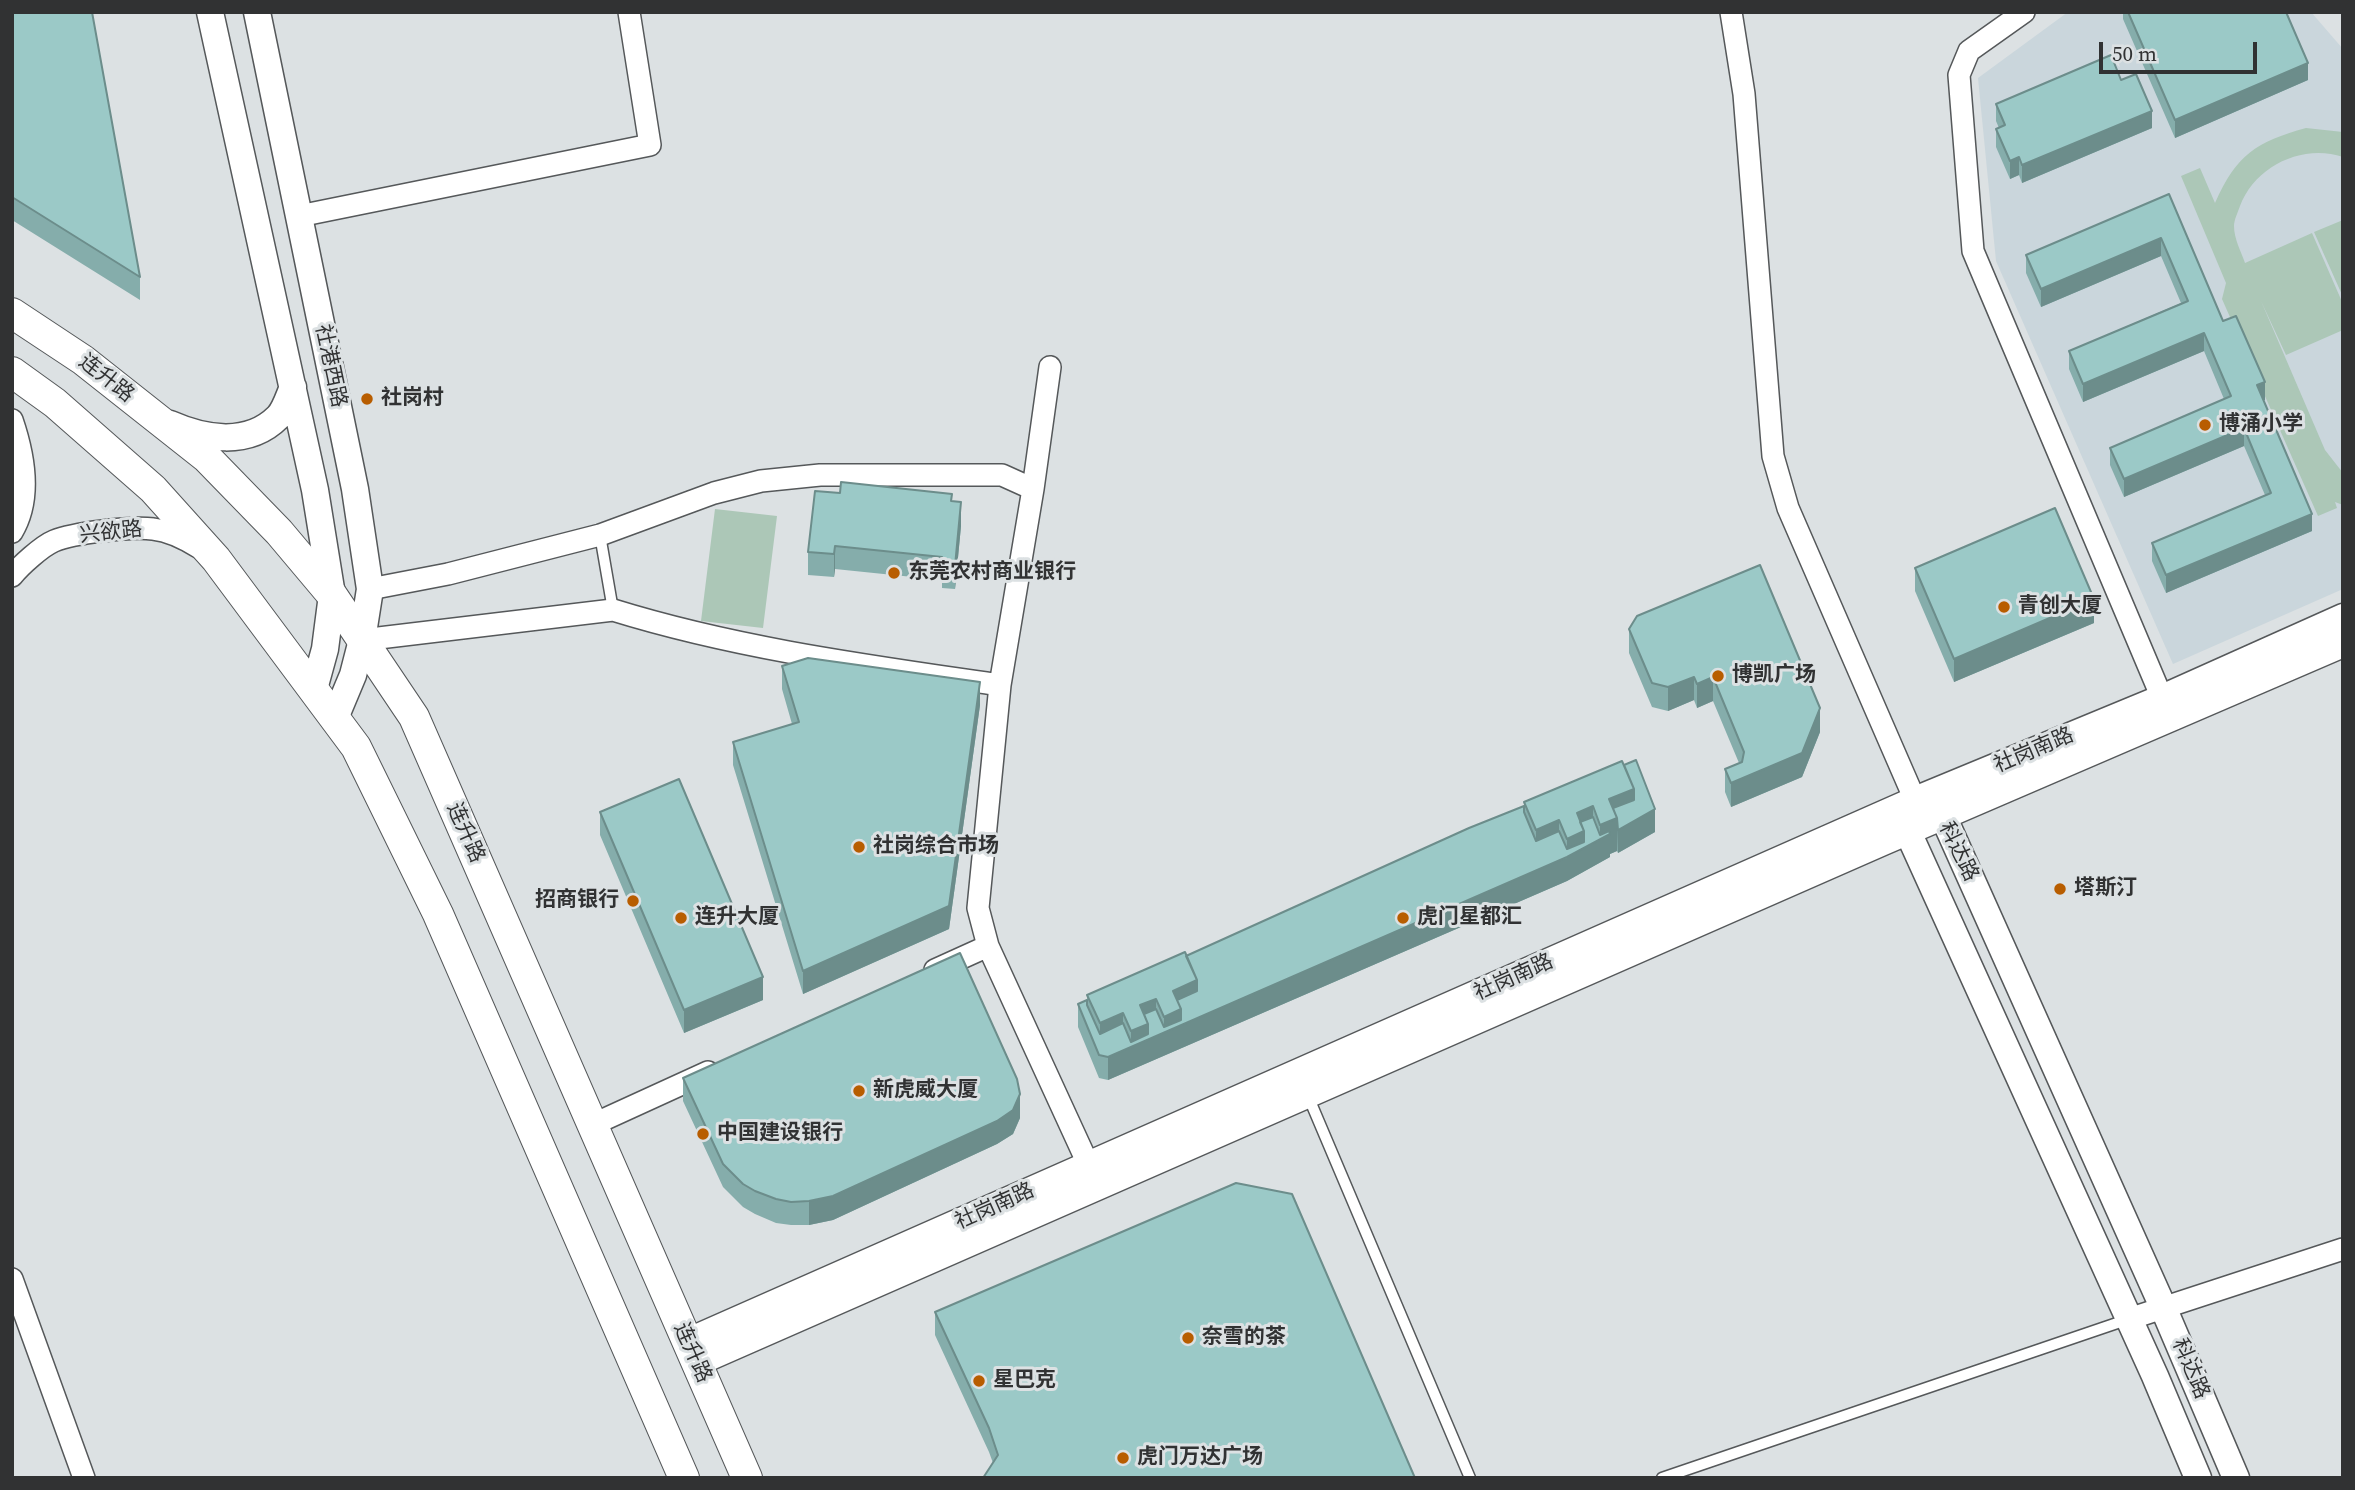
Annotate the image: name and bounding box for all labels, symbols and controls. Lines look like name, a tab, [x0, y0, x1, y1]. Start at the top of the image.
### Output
scale bar	[2103, 28, 2260, 72]
text: 50 m	[2112, 39, 2157, 68]
street label: 社港西路	[309, 322, 351, 410]
street label: 连升路	[73, 350, 139, 408]
place label: 社岗村	[381, 386, 444, 412]
marker: 社岗村	[359, 391, 375, 407]
place label: 博涌小学	[2219, 412, 2303, 438]
marker: 博涌小学	[2197, 417, 2213, 433]
street label: 兴欲路	[78, 517, 144, 549]
place label: 东莞农村商业银行	[908, 560, 1076, 586]
marker: 东莞农村商业银行	[886, 565, 902, 581]
place label: 青创大厦	[2018, 594, 2102, 620]
marker: 青创大厦	[1996, 599, 2012, 615]
place label: 博凯广场	[1732, 663, 1816, 689]
marker: 博凯广场	[1710, 668, 1726, 684]
street label: 社岗南路	[1990, 723, 2078, 779]
street label: 连升路	[441, 799, 489, 867]
street label: 科达路	[1933, 818, 1983, 886]
place label: 社岗综合市场	[873, 834, 999, 860]
marker: 社岗综合市场	[851, 839, 867, 855]
place label: 塔斯汀	[2074, 876, 2137, 902]
marker: 塔斯汀	[2052, 881, 2068, 897]
place label: 招商银行	[535, 888, 619, 914]
marker: 招商银行	[625, 893, 641, 909]
place label: 连升大厦	[695, 905, 779, 931]
place label: 虎门星都汇	[1417, 905, 1522, 931]
marker: 连升大厦	[673, 910, 689, 926]
marker: 虎门星都汇	[1395, 910, 1411, 926]
street label: 社岗南路	[1471, 949, 1557, 1007]
place label: 新虎威大厦	[873, 1078, 978, 1104]
marker: 新虎威大厦	[851, 1083, 867, 1099]
place label: 中国建设银行	[717, 1121, 843, 1147]
marker: 中国建设银行	[695, 1126, 711, 1142]
street label: 社岗南路	[952, 1178, 1038, 1236]
street label: 连升路	[668, 1319, 716, 1387]
place label: 奈雪的茶	[1202, 1325, 1286, 1351]
marker: 奈雪的茶	[1180, 1330, 1196, 1346]
street label: 科达路	[2166, 1335, 2214, 1403]
place label: 星巴克	[993, 1368, 1056, 1394]
marker: 星巴克	[971, 1373, 987, 1389]
place label: 虎门万达广场	[1137, 1445, 1263, 1471]
marker: 虎门万达广场	[1115, 1450, 1131, 1466]

